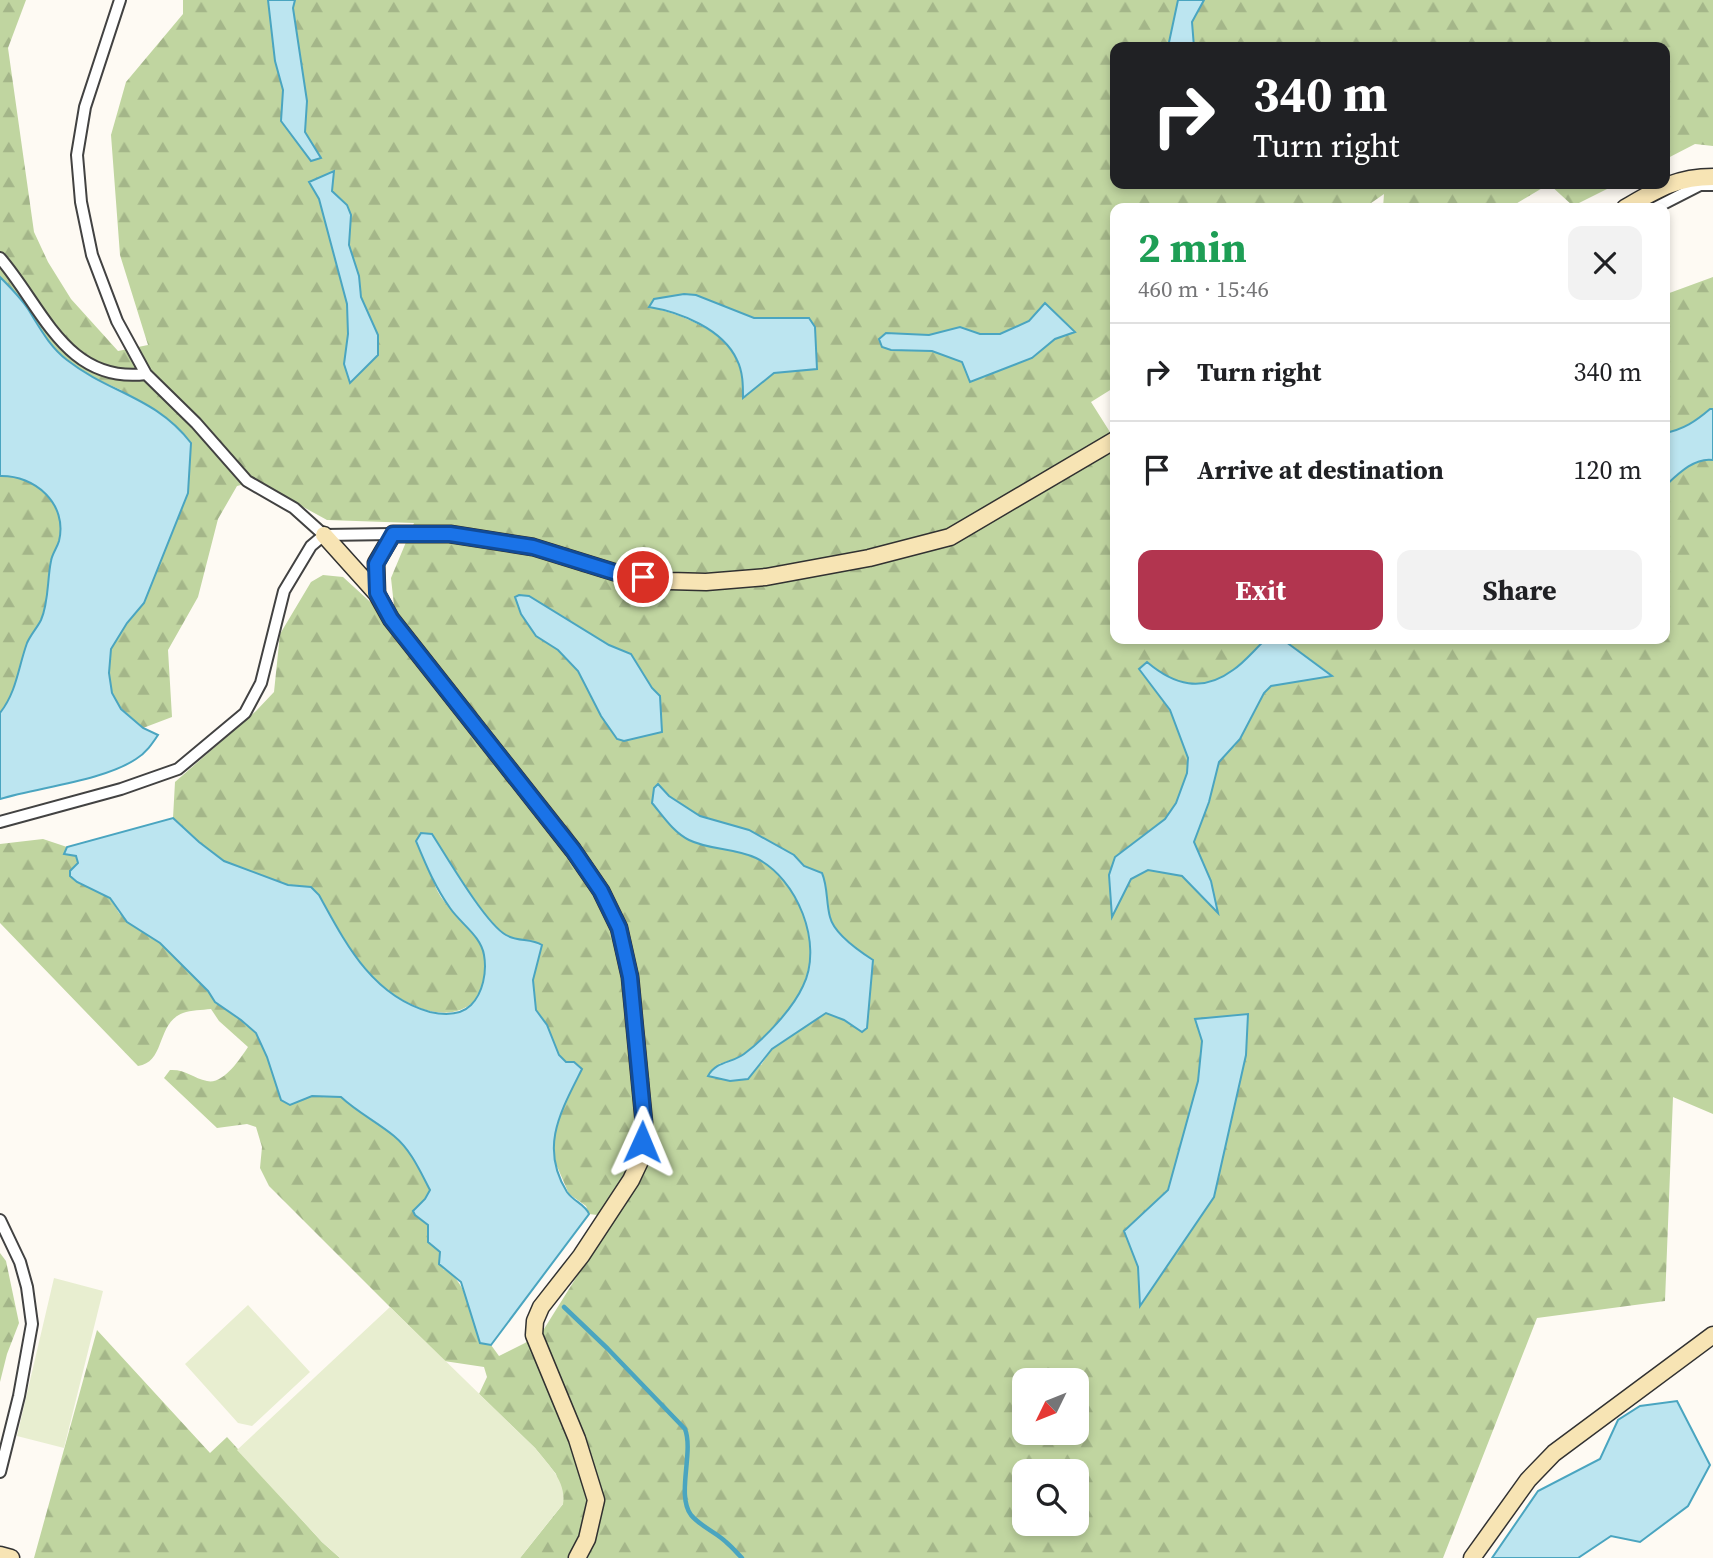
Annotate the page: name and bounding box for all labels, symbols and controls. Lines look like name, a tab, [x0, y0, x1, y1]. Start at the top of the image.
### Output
text: 340 m	[1253, 60, 1388, 127]
icon: right	[1138, 70, 1229, 161]
text: Turn right	[1253, 124, 1399, 168]
text: 2 min	[1138, 218, 1247, 276]
button: close	[1568, 226, 1642, 300]
text: 460 m · 15:46	[1138, 273, 1269, 305]
icon: right	[1138, 353, 1176, 391]
text: Turn right	[1197, 354, 1321, 390]
text: 340 m	[1574, 354, 1642, 390]
icon: arrive	[1138, 451, 1176, 489]
text: Arrive at destination	[1197, 452, 1444, 488]
text: 120 m	[1574, 452, 1642, 488]
pin	[613, 547, 673, 607]
button: Exit	[1138, 550, 1383, 630]
button: Share	[1397, 550, 1642, 630]
icon: arrive	[624, 558, 662, 596]
position arrow	[605, 1105, 679, 1179]
north arrow	[1012, 1368, 1088, 1446]
map controls	[1012, 1368, 1089, 1536]
button: search	[1012, 1459, 1089, 1536]

